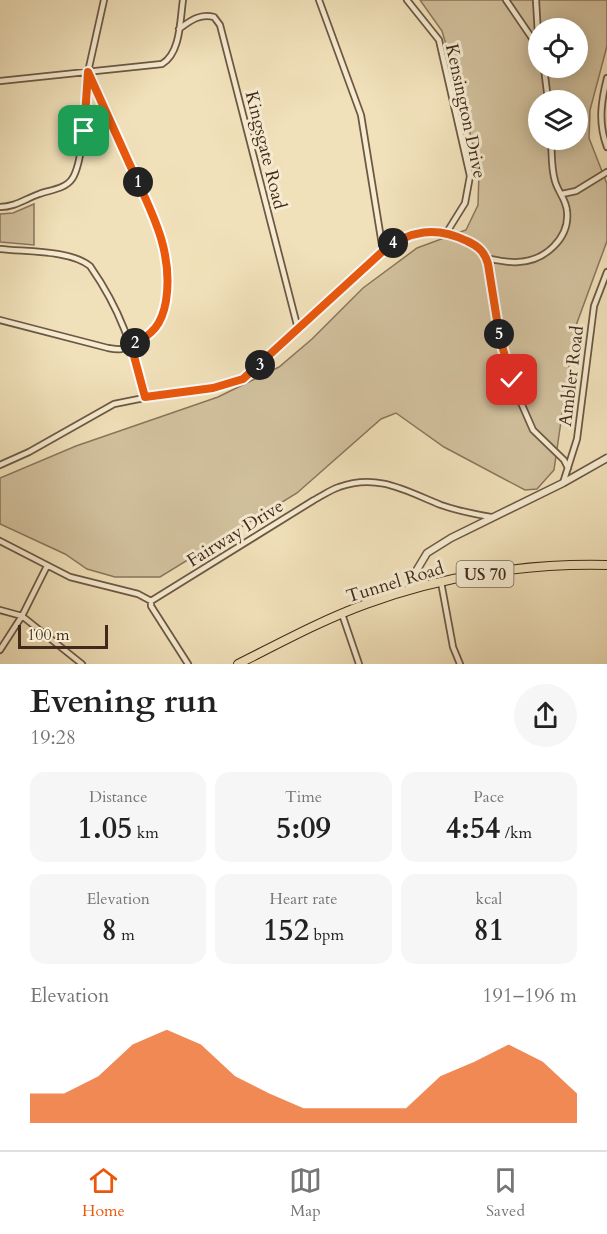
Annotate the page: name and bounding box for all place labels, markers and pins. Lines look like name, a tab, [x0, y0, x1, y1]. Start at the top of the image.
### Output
pin	[58, 105, 109, 156]
pin: 1	[123, 167, 153, 197]
pin: 4	[378, 228, 408, 258]
pin: 5	[484, 319, 514, 349]
pin: 2	[120, 328, 150, 358]
pin: 3	[245, 350, 275, 380]
pin	[486, 354, 537, 405]

